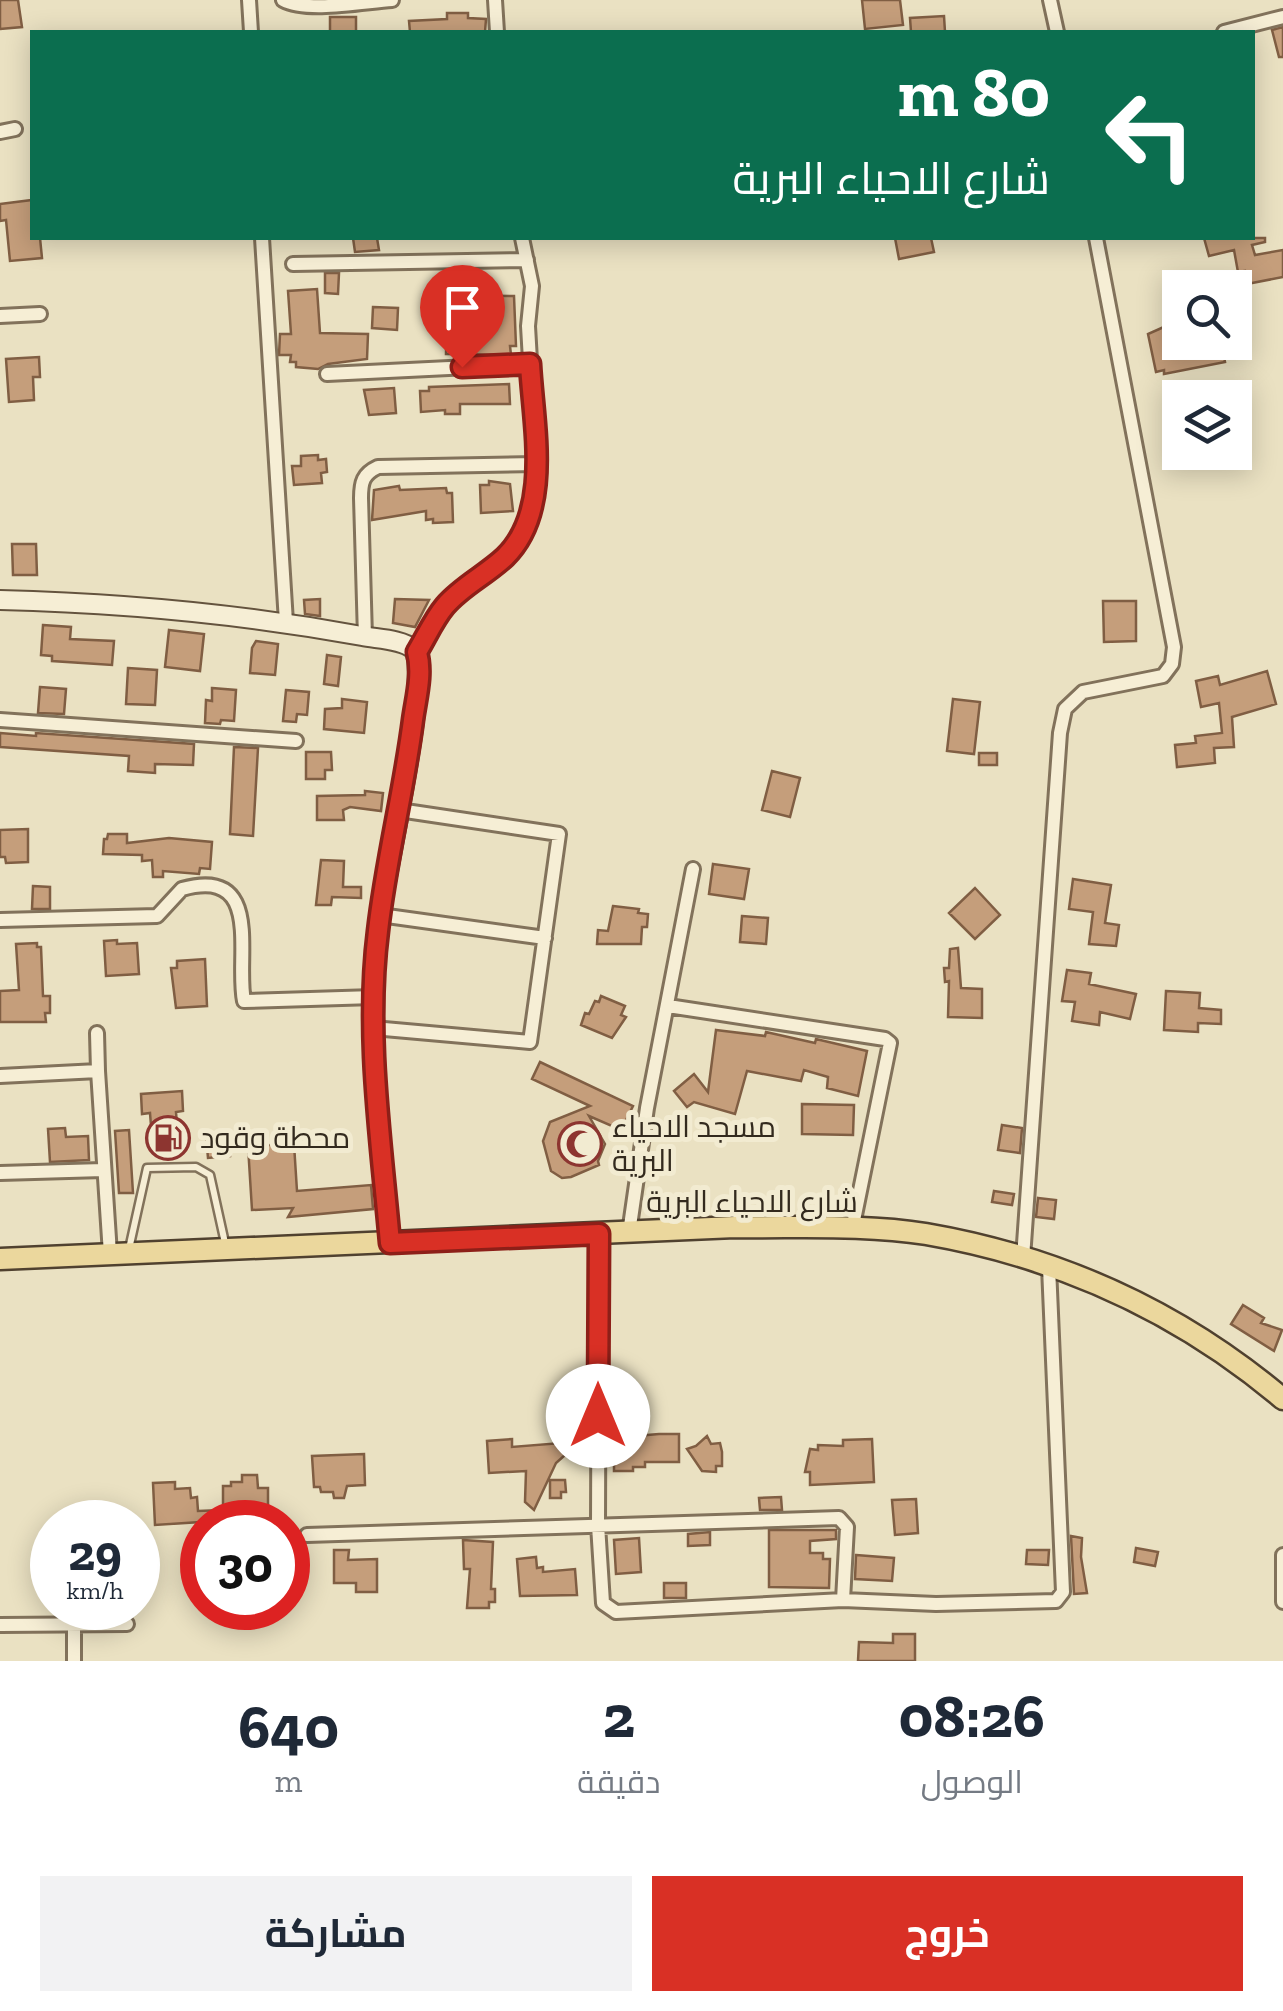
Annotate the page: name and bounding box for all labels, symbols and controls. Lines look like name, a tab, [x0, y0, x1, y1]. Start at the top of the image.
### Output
text: 80 m	[898, 50, 1050, 134]
icon: left	[1085, 70, 1215, 200]
text: شارع الاحياء البرية	[733, 152, 1050, 206]
pin	[420, 265, 505, 368]
map controls	[1162, 270, 1252, 470]
button: search	[1162, 270, 1252, 360]
icon: arrive	[435, 280, 490, 335]
button: layers	[1162, 380, 1252, 470]
place label: مسجد الاحياء البرية	[612, 1109, 776, 1179]
fuel station icon: محطة وقود	[145, 1115, 191, 1161]
place label: محطة وقود	[200, 1120, 350, 1156]
mosque icon: مسجد الاحياء البرية	[557, 1121, 603, 1167]
street label: شارع الاحياء البرية	[646, 1184, 858, 1222]
position arrow	[546, 1364, 650, 1468]
speed limit sign: 30	[180, 1500, 310, 1630]
text: 29	[68, 1523, 122, 1583]
text: km/h	[66, 1575, 124, 1605]
text: 2	[603, 1680, 635, 1752]
text: 08:26	[899, 1680, 1045, 1752]
text: 640	[238, 1691, 339, 1763]
text: m	[275, 1762, 302, 1800]
text: دقيقة	[577, 1763, 661, 1801]
text: الوصول	[921, 1763, 1023, 1801]
button: مشاركة	[40, 1876, 632, 1991]
button: خروج	[652, 1876, 1243, 1991]

